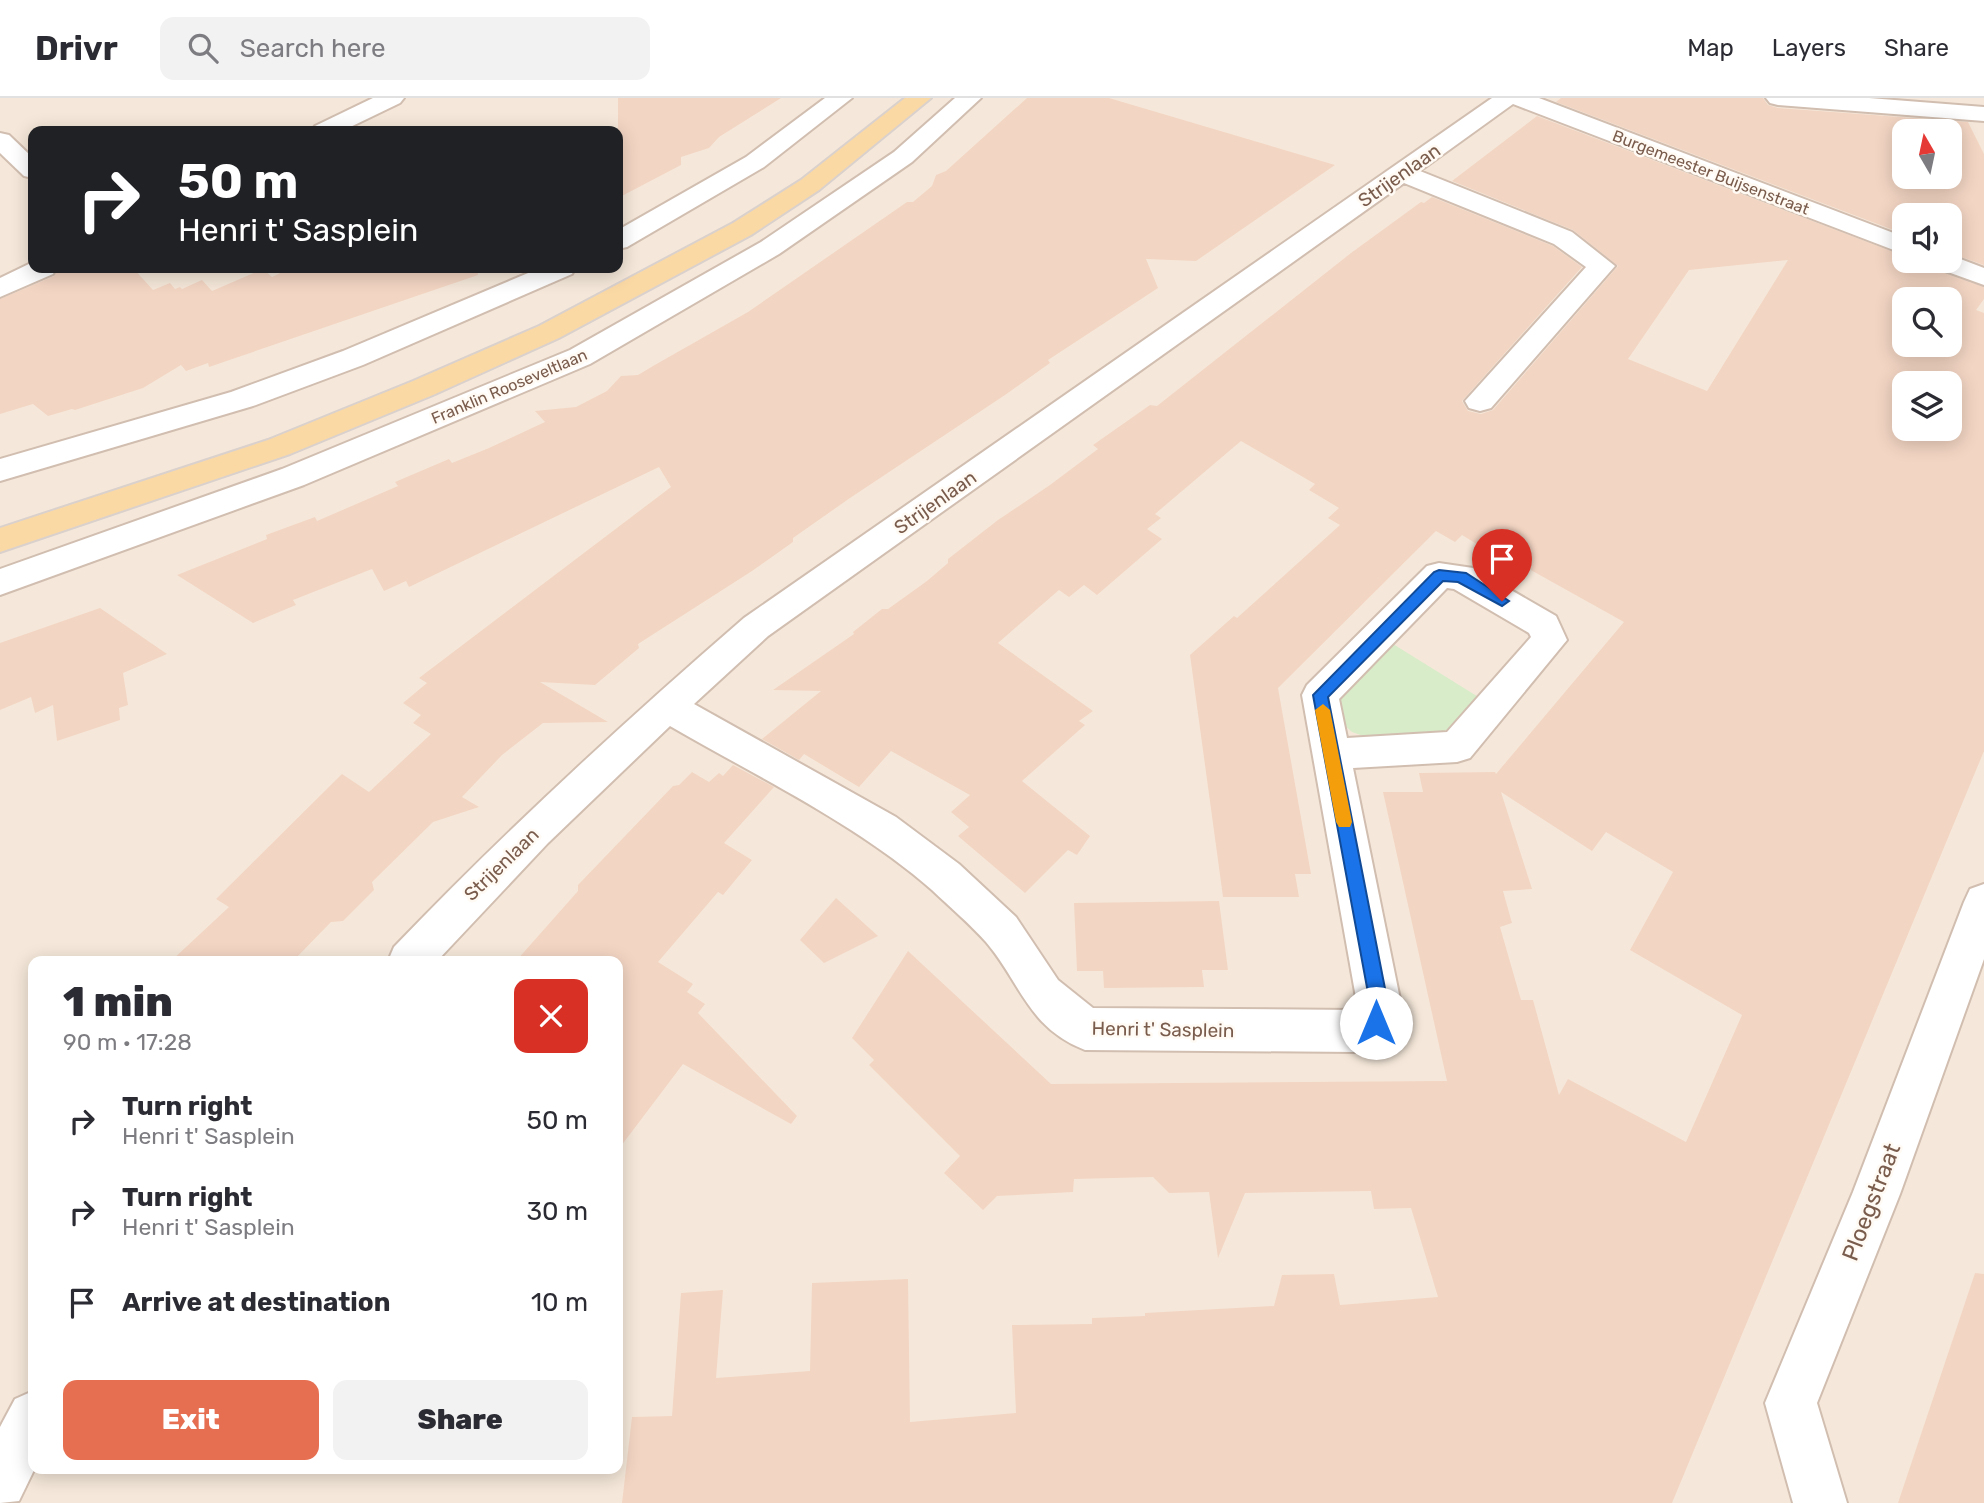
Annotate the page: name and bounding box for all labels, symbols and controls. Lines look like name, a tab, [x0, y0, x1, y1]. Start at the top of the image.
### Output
search box	[160, 17, 650, 80]
text: Drivr	[35, 29, 118, 68]
icon: search	[184, 29, 222, 67]
text: Search here	[240, 33, 386, 64]
text: Map	[1687, 34, 1734, 62]
text: Layers	[1772, 34, 1846, 62]
text: Share	[1884, 34, 1949, 62]
north arrow	[1892, 119, 1962, 189]
map controls	[1892, 119, 1962, 441]
street label: Burgemeester Buijsenstraat	[1610, 126, 1812, 219]
street label: Strijenlaan	[1354, 139, 1445, 212]
text: 50 m	[178, 152, 298, 210]
icon: right	[63, 154, 154, 245]
button: sound	[1892, 203, 1962, 273]
text: Henri t' Sasplein	[178, 211, 418, 249]
button: search	[1892, 287, 1962, 357]
street label: Franklin Rooseveltlaan	[428, 345, 590, 428]
button: layers	[1892, 371, 1962, 441]
street label: Strijenlaan	[890, 466, 981, 539]
pin	[1472, 529, 1532, 601]
icon: arrive	[1483, 540, 1521, 578]
street label: Strijenlaan	[459, 823, 544, 906]
text: 1 min	[63, 977, 173, 1027]
button: close	[514, 979, 588, 1053]
position arrow	[1339, 986, 1413, 1060]
street label: Henri t' Sasplein	[1091, 1017, 1235, 1042]
text: 90 m · 17:28	[63, 1028, 192, 1056]
text: Turn right	[122, 1091, 252, 1122]
icon: right	[63, 1102, 101, 1140]
text: 50 m	[527, 1105, 588, 1136]
text: Henri t' Sasplein	[122, 1122, 295, 1150]
street label: Ploegstraat	[1836, 1139, 1906, 1265]
text: Turn right	[122, 1182, 252, 1213]
icon: right	[63, 1193, 101, 1231]
text: 30 m	[526, 1196, 588, 1227]
text: Henri t' Sasplein	[122, 1213, 295, 1241]
icon: arrive	[63, 1284, 101, 1322]
text: Arrive at destination	[122, 1287, 390, 1318]
text: 10 m	[531, 1287, 588, 1318]
button: Exit	[63, 1380, 319, 1460]
button: Share	[333, 1380, 588, 1460]

